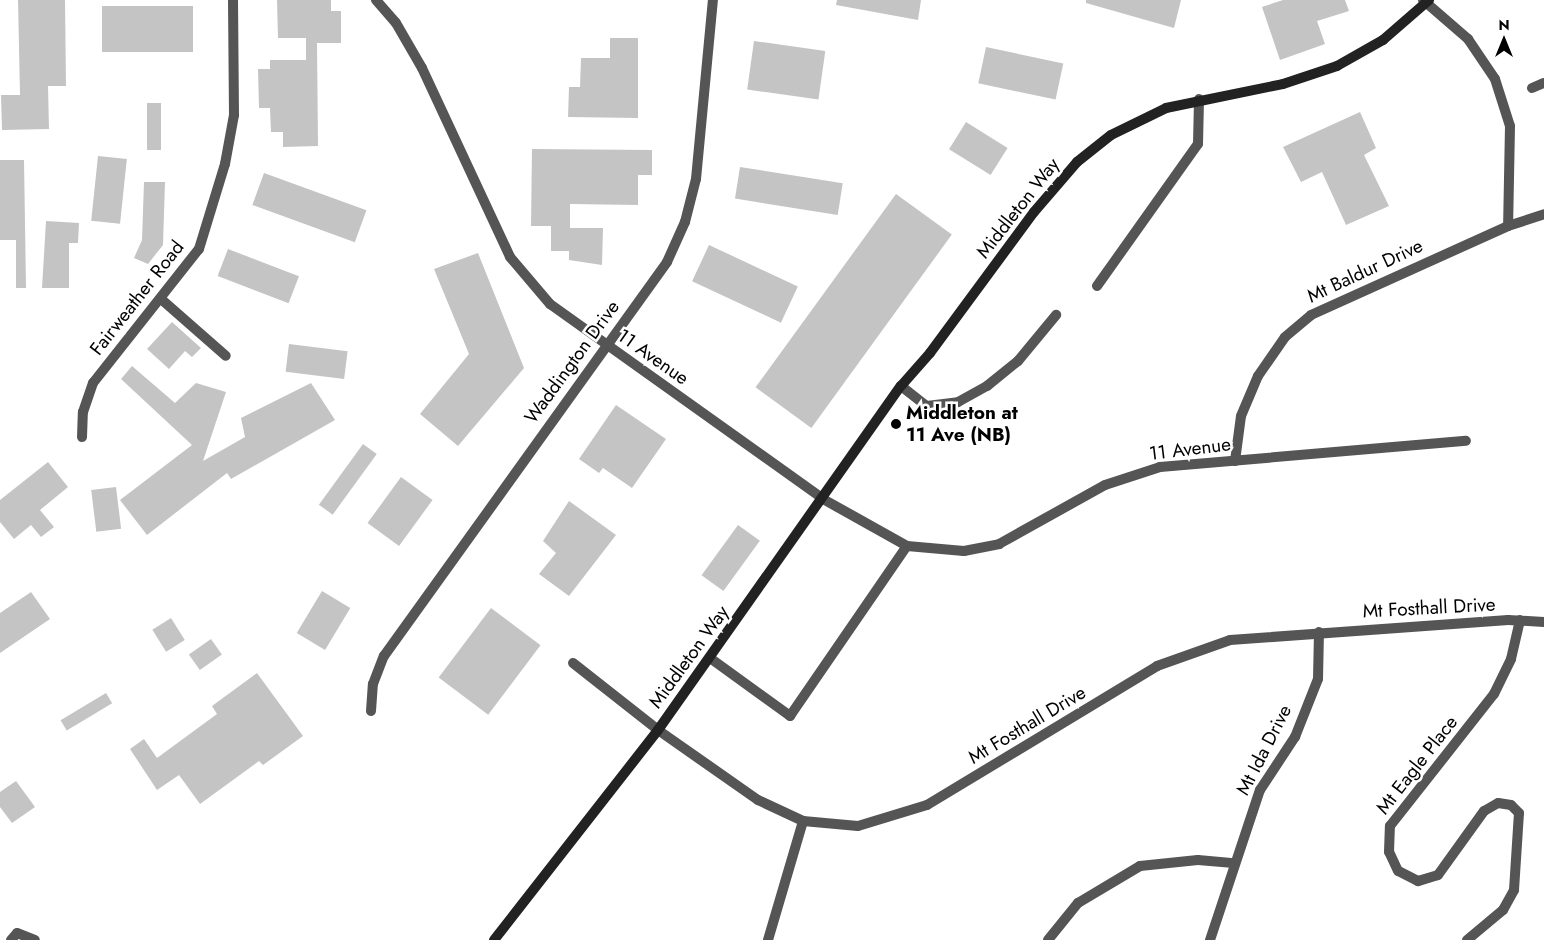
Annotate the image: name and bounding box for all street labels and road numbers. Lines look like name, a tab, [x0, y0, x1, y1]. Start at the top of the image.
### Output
street label: Middleton Way	[972, 153, 1064, 263]
street label: Mt Baldur Drive	[1304, 234, 1426, 308]
street label: Fairweather Road	[85, 236, 189, 360]
street label: Waddington Drive	[520, 296, 624, 428]
street label: 11 Avenue	[613, 324, 693, 390]
street label: 11 Avenue	[1148, 433, 1232, 465]
street label: Mt Fosthall Drive	[1362, 593, 1496, 623]
street label: Middleton Way	[644, 601, 734, 713]
street label: Mt Fosthall Drive	[964, 681, 1090, 769]
street label: Mt Ida Drive	[1232, 701, 1296, 799]
street label: Mt Eagle Place	[1371, 711, 1463, 819]

